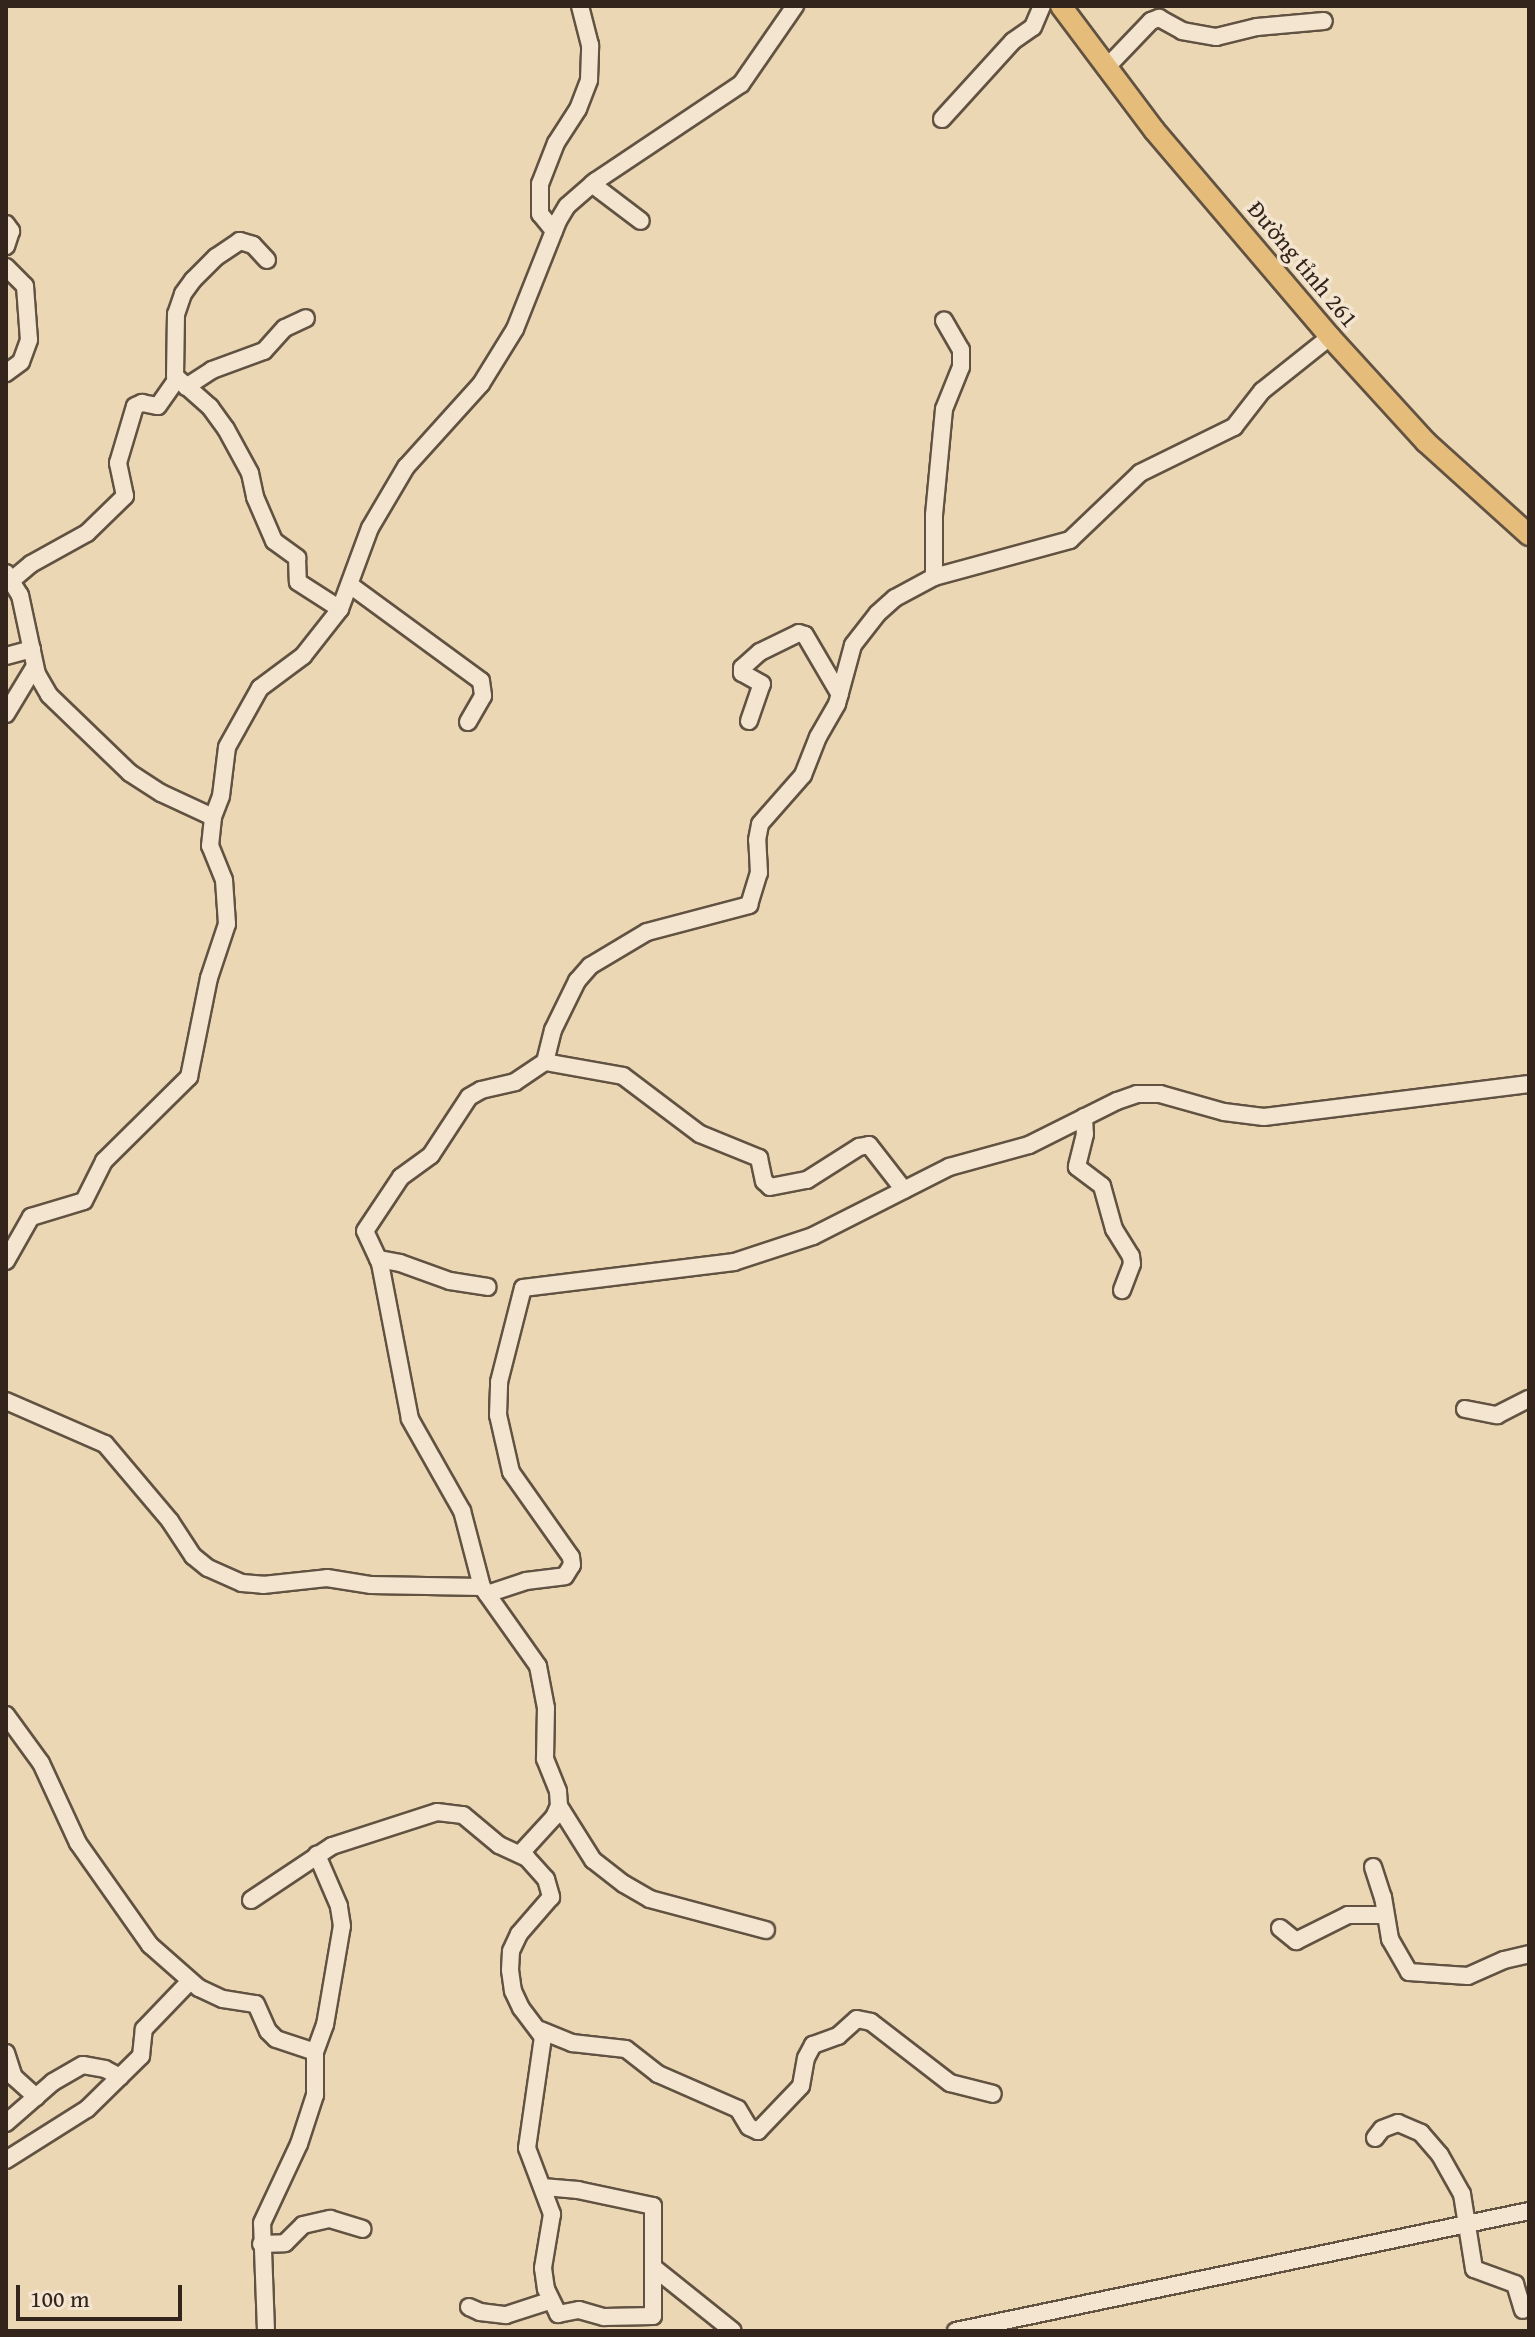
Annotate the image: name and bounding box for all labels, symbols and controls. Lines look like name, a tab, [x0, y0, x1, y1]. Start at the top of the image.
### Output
street label: Đường tỉnh 261	[1242, 195, 1364, 333]
scale bar	[20, 2269, 186, 2319]
text: 100 m	[30, 2281, 90, 2316]

